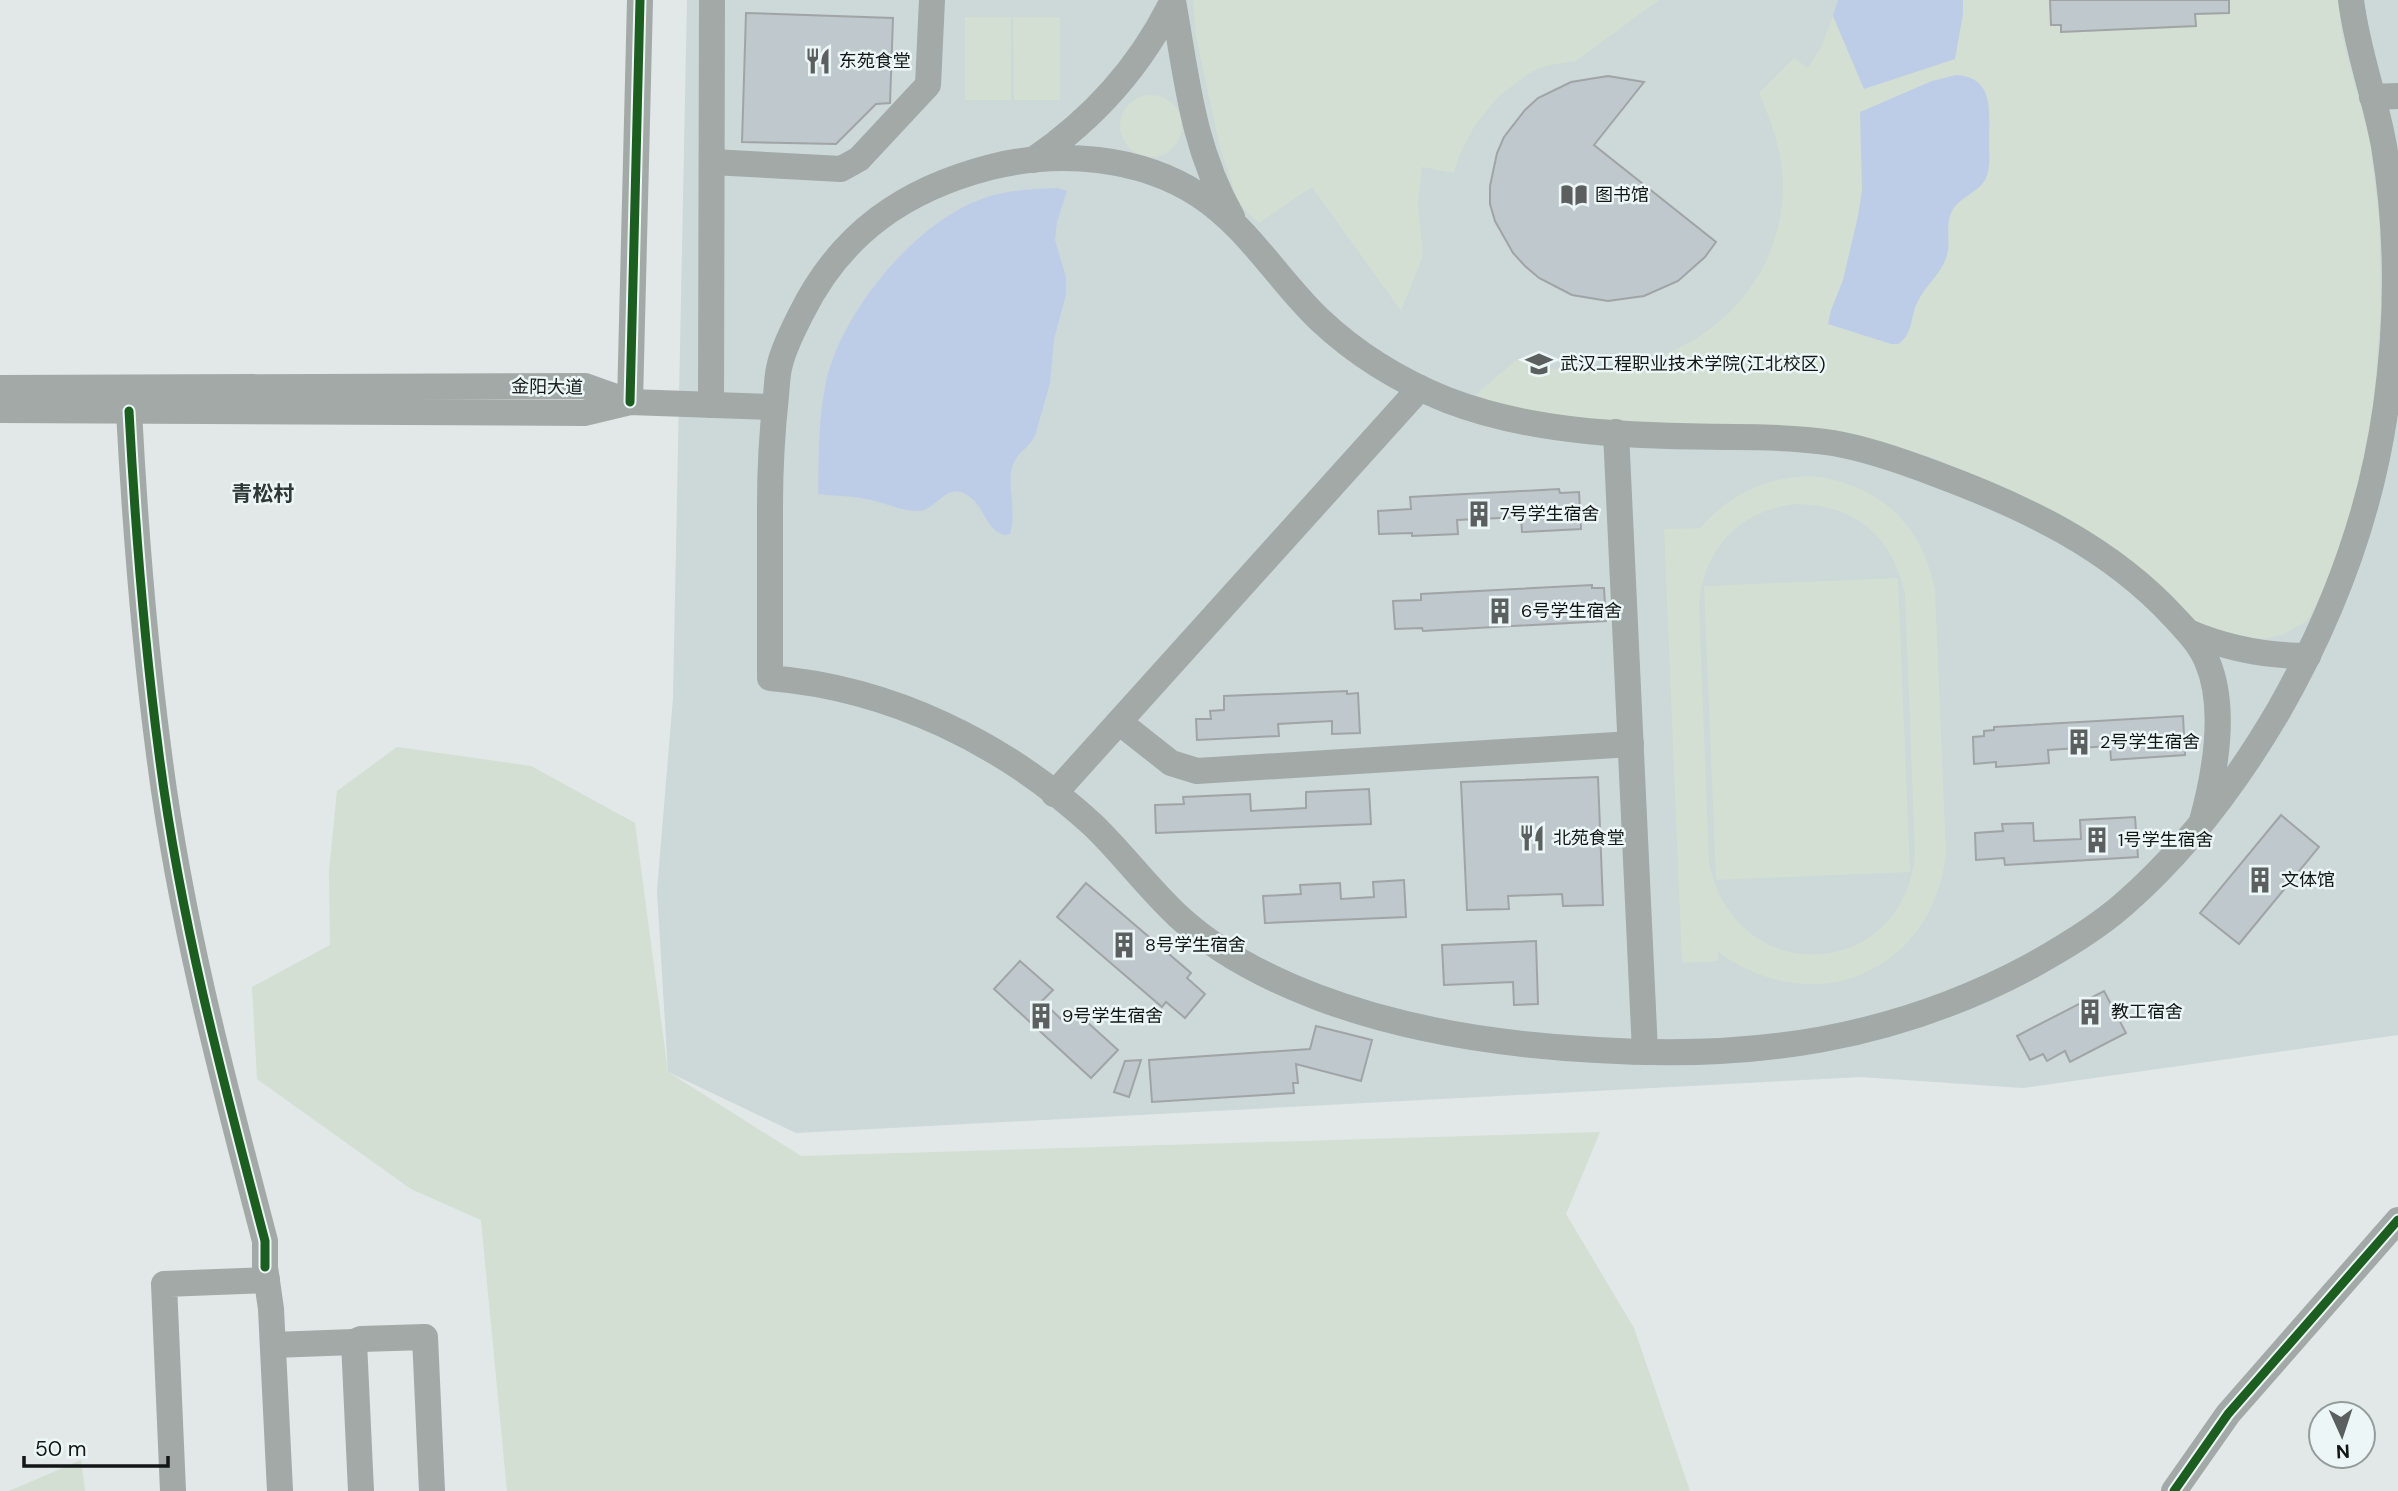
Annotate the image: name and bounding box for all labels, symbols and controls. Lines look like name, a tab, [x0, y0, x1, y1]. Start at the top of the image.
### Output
restaurant icon: 东苑食堂	[803, 46, 833, 76]
place label: 东苑食堂	[839, 49, 911, 73]
library icon: 图书馆	[1559, 180, 1589, 210]
place label: 图书馆	[1595, 183, 1649, 207]
school or university icon: 武汉工程职业技术学院(江北校区)	[1524, 349, 1554, 379]
place label: 武汉工程职业技术学院(江北校区)	[1560, 352, 1825, 376]
street label: 金阳大道	[511, 374, 583, 400]
district label: 青松村	[232, 480, 295, 508]
building icon: 7号学生宿舍	[1464, 499, 1494, 529]
place label: 7号学生宿舍	[1500, 502, 1600, 526]
building icon: 6号学生宿舍	[1485, 596, 1515, 626]
place label: 6号学生宿舍	[1521, 599, 1622, 623]
building icon: 2号学生宿舍	[2064, 727, 2094, 757]
place label: 2号学生宿舍	[2100, 730, 2200, 754]
restaurant icon: 北苑食堂	[1517, 823, 1547, 853]
building icon: 1号学生宿舍	[2082, 825, 2112, 855]
place label: 北苑食堂	[1553, 826, 1625, 850]
place label: 1号学生宿舍	[2118, 828, 2214, 852]
building icon: 文体馆	[2245, 865, 2275, 895]
place label: 文体馆	[2281, 868, 2335, 892]
building icon: 8号学生宿舍	[1109, 930, 1139, 960]
place label: 8号学生宿舍	[1145, 933, 1246, 957]
building icon: 教工宿舍	[2075, 997, 2105, 1027]
place label: 教工宿舍	[2111, 1000, 2183, 1024]
building icon: 9号学生宿舍	[1026, 1001, 1056, 1031]
place label: 9号学生宿舍	[1062, 1004, 1163, 1028]
north arrow	[2307, 1400, 2377, 1470]
scale bar	[24, 1424, 168, 1468]
text: 50 m	[35, 1435, 86, 1463]
text: N	[2335, 1439, 2350, 1464]

